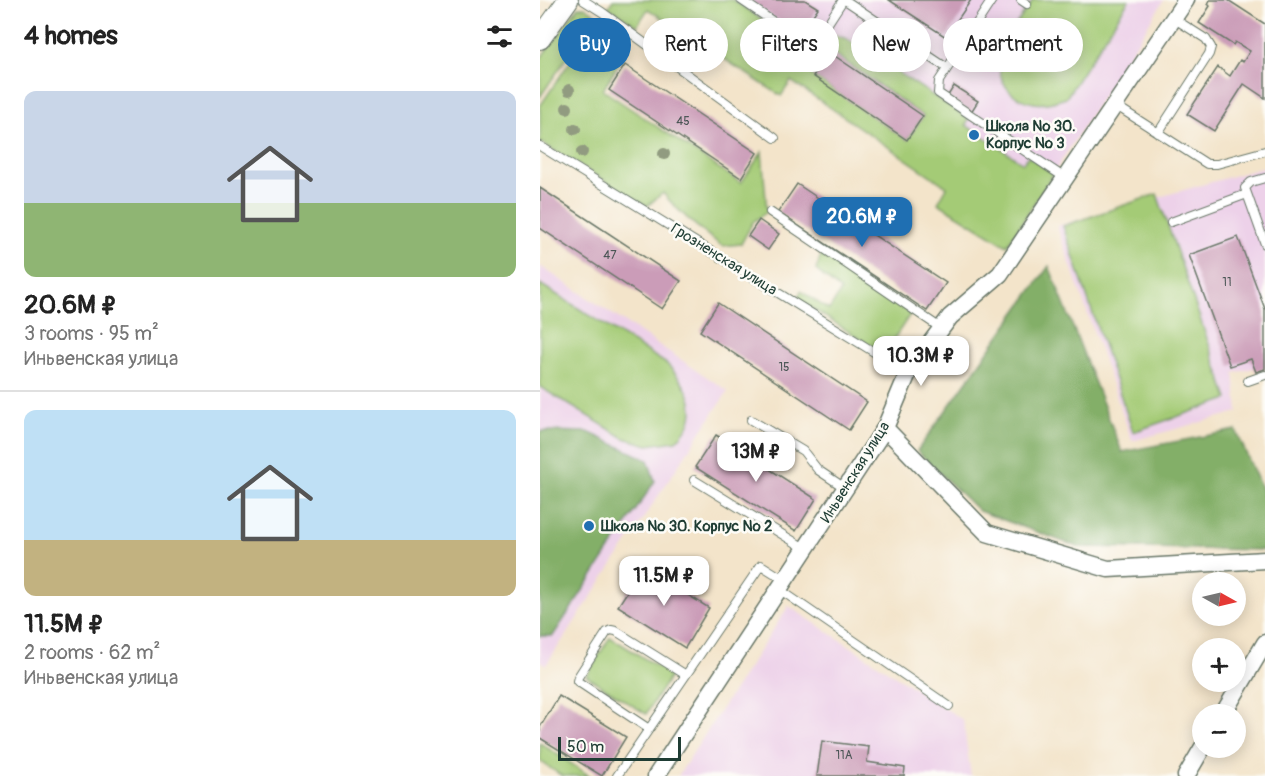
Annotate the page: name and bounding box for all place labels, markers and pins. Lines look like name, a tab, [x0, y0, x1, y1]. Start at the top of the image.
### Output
place label: Школа № 30. Корпус № 3	[985, 117, 1076, 153]
marker: Школа № 30. Корпус № 3	[967, 128, 981, 142]
pin: 20.6M ₽	[807, 197, 917, 248]
pin: 10.3M ₽	[866, 336, 976, 387]
pin: 13M ₽	[714, 432, 798, 483]
place label: Школа № 30. Корпус № 2	[600, 517, 772, 536]
marker: Школа № 30. Корпус № 2	[582, 519, 596, 533]
pin: 11.5M ₽	[609, 556, 719, 607]

